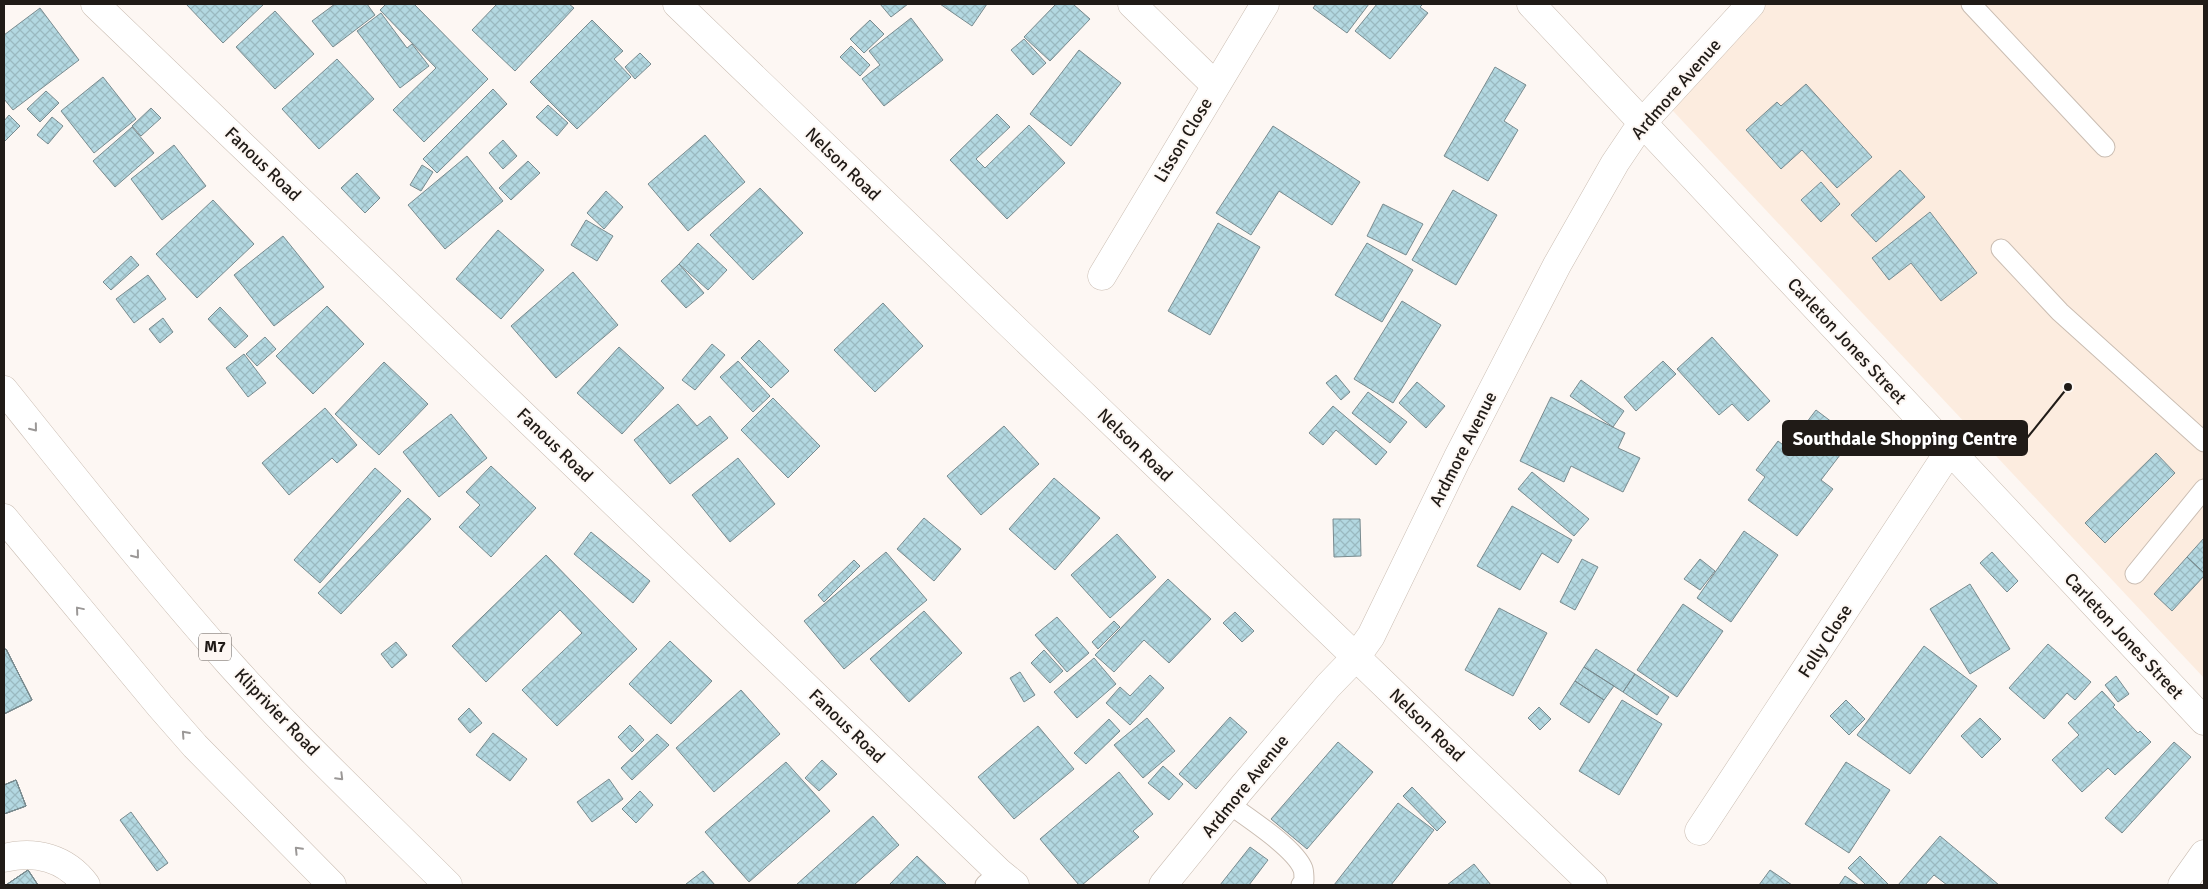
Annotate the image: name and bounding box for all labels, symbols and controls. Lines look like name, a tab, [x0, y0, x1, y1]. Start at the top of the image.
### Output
street label: Ardmore Avenue	[1626, 34, 1726, 144]
street label: Lisson Close	[1149, 94, 1217, 186]
street label: Fanous Road	[220, 122, 306, 206]
street label: Nelson Road	[801, 123, 885, 205]
street label: Carleton Jones Street	[1783, 273, 1911, 409]
street label: Ardmore Avenue	[1425, 388, 1501, 510]
street label: Fanous Road	[512, 403, 598, 487]
street label: Nelson Road	[1093, 404, 1177, 486]
callout: Southdale Shopping Centre	[1783, 421, 2027, 455]
one-way arrow	[29, 422, 38, 431]
text: Southdale Shopping Centre	[1793, 427, 2017, 451]
one-way arrow	[130, 549, 139, 558]
street label: Carleton Jones Street	[2060, 568, 2188, 704]
street label: Folly Close	[1793, 600, 1857, 682]
one-way arrow	[77, 607, 85, 616]
road number: M7	[199, 634, 231, 660]
street label: Kliprivier Road	[230, 664, 324, 760]
street label: Fanous Road	[804, 684, 890, 768]
street label: Nelson Road	[1385, 684, 1469, 766]
one-way arrow	[182, 730, 191, 739]
street label: Ardmore Avenue	[1197, 730, 1293, 842]
one-way arrow	[334, 772, 343, 781]
one-way arrow	[295, 847, 304, 856]

